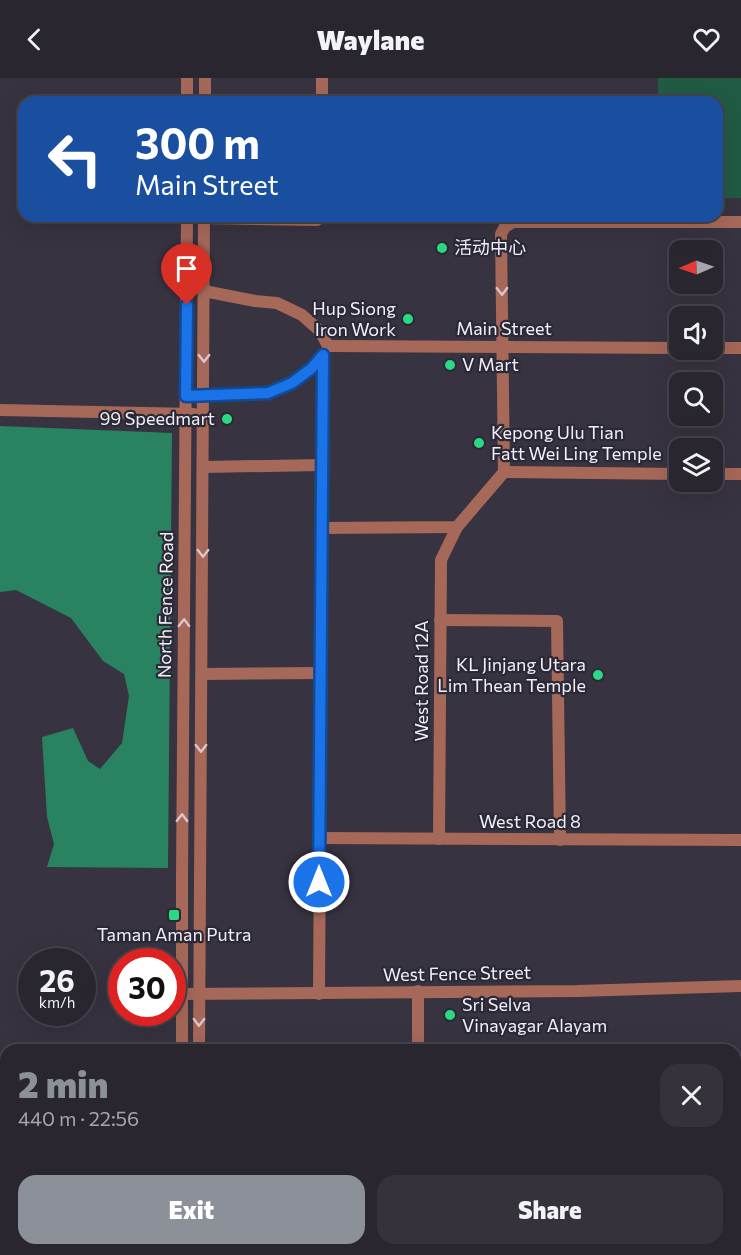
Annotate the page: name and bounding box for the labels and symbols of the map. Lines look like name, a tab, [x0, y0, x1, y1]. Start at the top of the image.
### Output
place label: 活动中心	[454, 236, 526, 258]
north arrow	[669, 240, 723, 294]
marker: 活动中心	[435, 241, 449, 255]
pin	[161, 243, 212, 305]
one-way arrow	[495, 287, 508, 296]
place label: Hup Siong Iron Work	[312, 297, 396, 340]
marker: Hup Siong Iron Work	[401, 312, 415, 326]
street label: Main Street	[456, 317, 552, 339]
place label: V Mart	[462, 353, 519, 375]
one-way arrow	[198, 354, 210, 363]
marker: V Mart	[443, 358, 457, 372]
place label: 99 Speedmart	[99, 407, 215, 429]
marker: 99 Speedmart	[220, 412, 234, 426]
place label: Kepong Ulu Tian Fatt Wei Ling Temple	[491, 421, 662, 464]
marker: Kepong Ulu Tian Fatt Wei Ling Temple	[472, 436, 486, 450]
street label: North Fence Road	[153, 532, 177, 678]
one-way arrow	[196, 549, 209, 558]
one-way arrow	[178, 619, 190, 628]
street label: West Road 12A	[410, 620, 432, 742]
place label: KL Jinjang Utara Lim Thean Temple	[437, 653, 586, 696]
marker: KL Jinjang Utara Lim Thean Temple	[591, 668, 605, 682]
one-way arrow	[195, 744, 207, 753]
street label: West Road 8	[479, 810, 581, 832]
one-way arrow	[176, 814, 188, 823]
position arrow	[287, 850, 351, 914]
marker: Taman Aman Putra	[167, 908, 181, 922]
place label: Taman Aman Putra	[97, 923, 251, 945]
speed limit sign: 30	[108, 948, 186, 1026]
street label: West Fence Street	[383, 961, 531, 985]
place label: Sri Selva Vinayagar Alayam	[462, 993, 607, 1036]
marker: Sri Selva Vinayagar Alayam	[443, 1008, 457, 1022]
one-way arrow	[193, 1018, 205, 1027]

